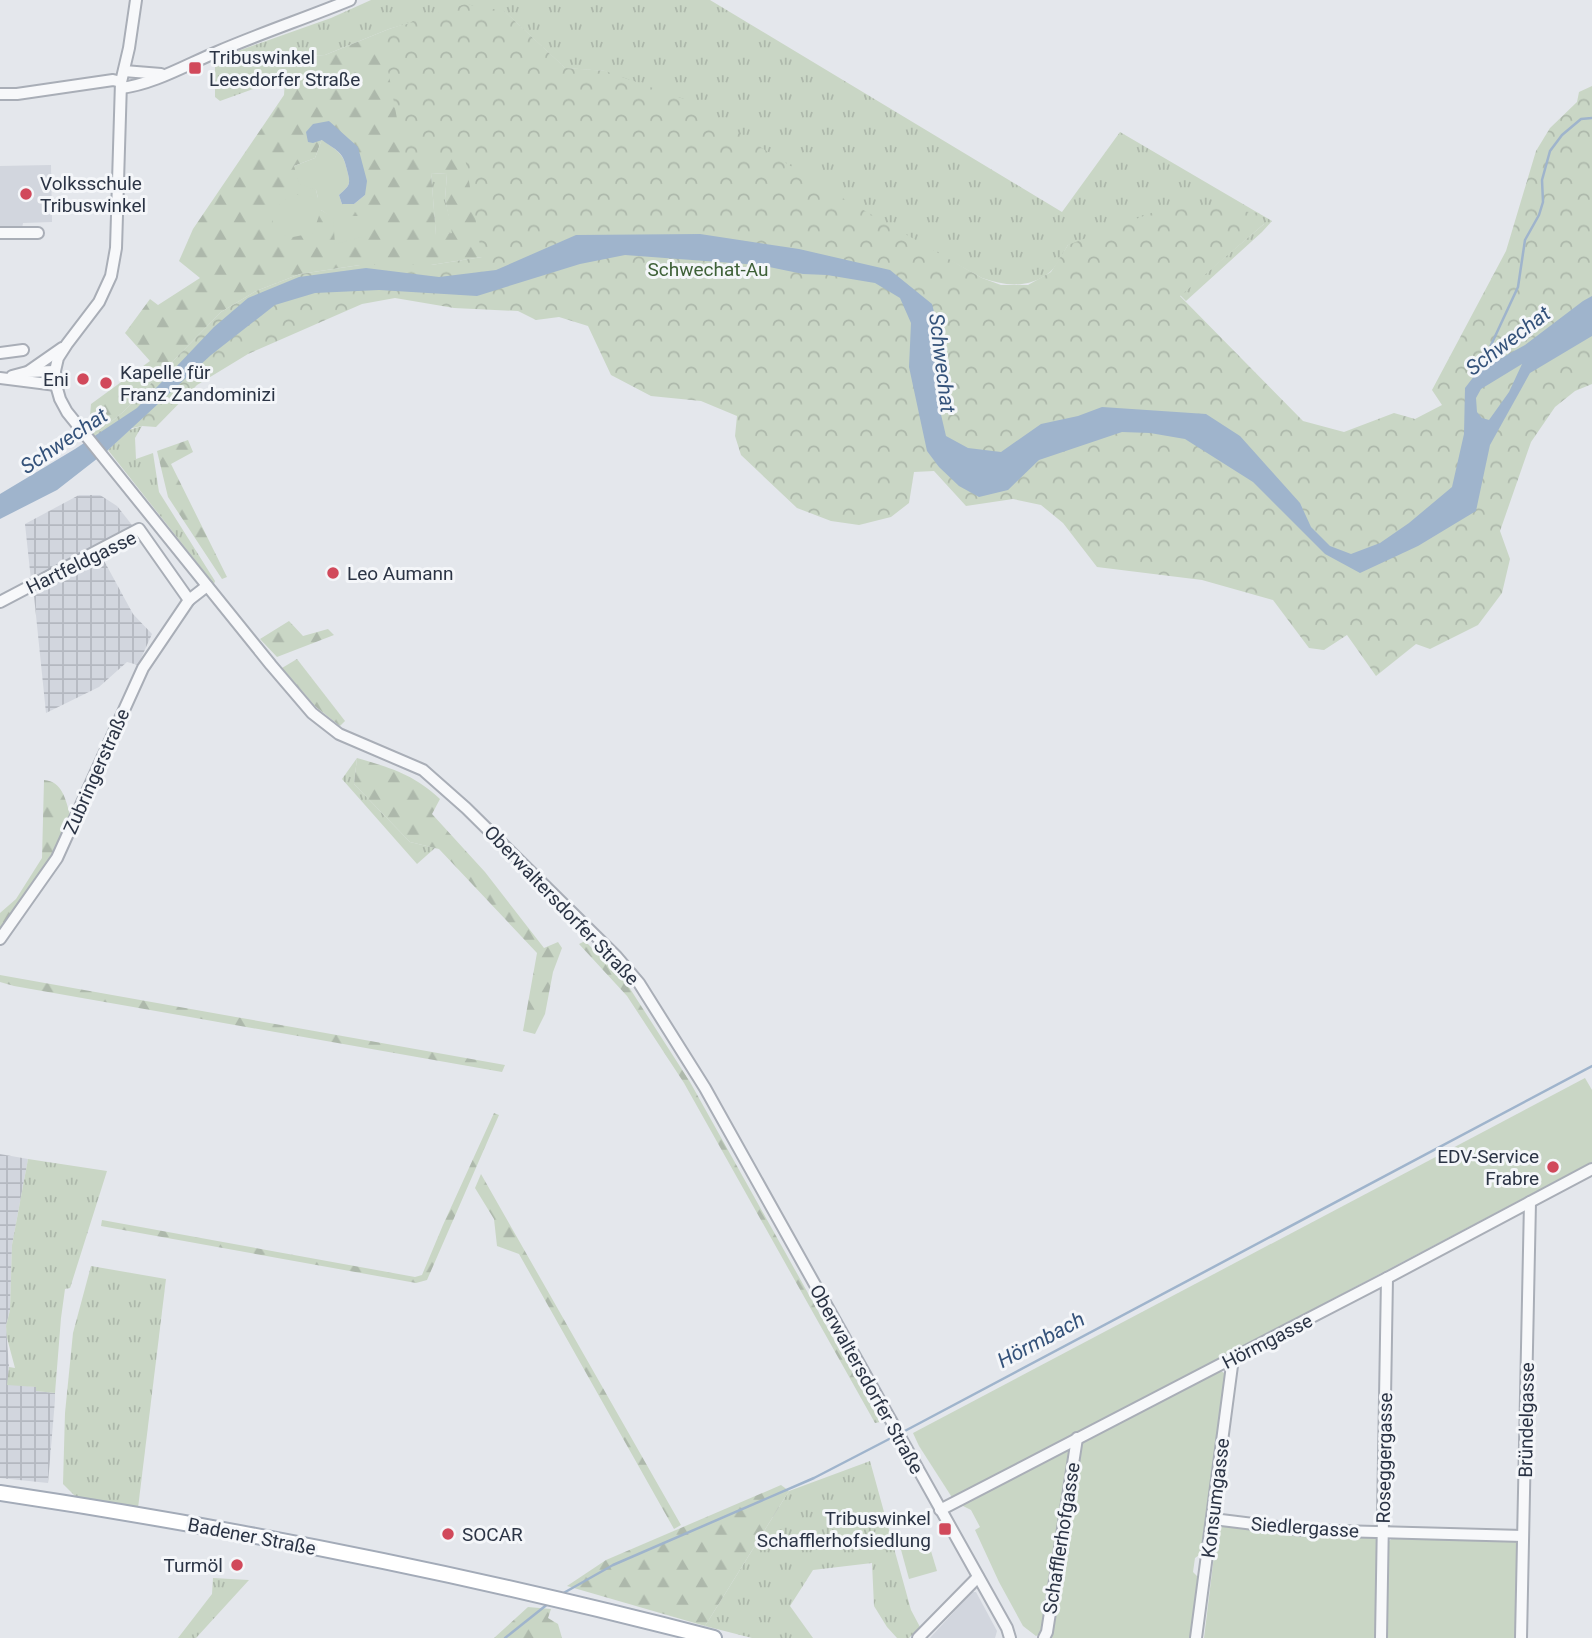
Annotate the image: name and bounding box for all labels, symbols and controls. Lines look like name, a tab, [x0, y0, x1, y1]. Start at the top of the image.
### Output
place label: Tribuswinkel Leesdorfer Straße	[209, 46, 360, 91]
marker: Tribuswinkel Leesdorfer Straße	[187, 60, 203, 76]
place label: Volksschule Tribuswinkel	[40, 172, 146, 217]
marker: Volksschule Tribuswinkel	[18, 186, 34, 202]
park label: Schwechat-Au	[647, 258, 769, 281]
water label: Schwechat	[1461, 301, 1555, 381]
water label: Schwechat	[924, 312, 960, 414]
place label: Kapelle für Franz Zandominizi	[120, 361, 276, 406]
place label: Eni	[43, 368, 69, 391]
marker: Eni	[75, 371, 91, 387]
marker: Kapelle für Franz Zandominizi	[98, 375, 114, 391]
water label: Schwechat	[16, 403, 112, 479]
street label: Hartfeldgasse	[22, 526, 140, 599]
place label: Leo Aumann	[347, 562, 454, 585]
marker: Leo Aumann	[325, 565, 341, 581]
street label: Zubringerstraße	[59, 705, 134, 837]
street label: Oberwaltersdorfer Straße	[479, 821, 644, 990]
place label: EDV-Service Frabre	[1437, 1145, 1539, 1190]
marker: EDV-Service Frabre	[1545, 1159, 1561, 1175]
street label: Oberwaltersdorfer Straße	[805, 1280, 928, 1478]
water label: Hörmbach	[993, 1307, 1089, 1373]
street label: Hörmgasse	[1218, 1309, 1316, 1374]
street label: Bründelgasse	[1514, 1362, 1539, 1478]
street label: Roseggergasse	[1372, 1392, 1397, 1524]
street label: Konsumgasse	[1197, 1437, 1234, 1559]
street label: Schafflerhofgasse	[1038, 1461, 1085, 1616]
place label: Tribuswinkel Schafflerhofsiedlung	[757, 1507, 931, 1552]
street label: Siedlergasse	[1250, 1512, 1360, 1543]
street label: Badener Straße	[186, 1513, 318, 1560]
marker: Tribuswinkel Schafflerhofsiedlung	[937, 1521, 953, 1537]
place label: SOCAR	[462, 1523, 523, 1546]
marker: SOCAR	[440, 1526, 456, 1542]
place label: Turmöl	[164, 1554, 223, 1577]
marker: Turmöl	[229, 1557, 245, 1573]

